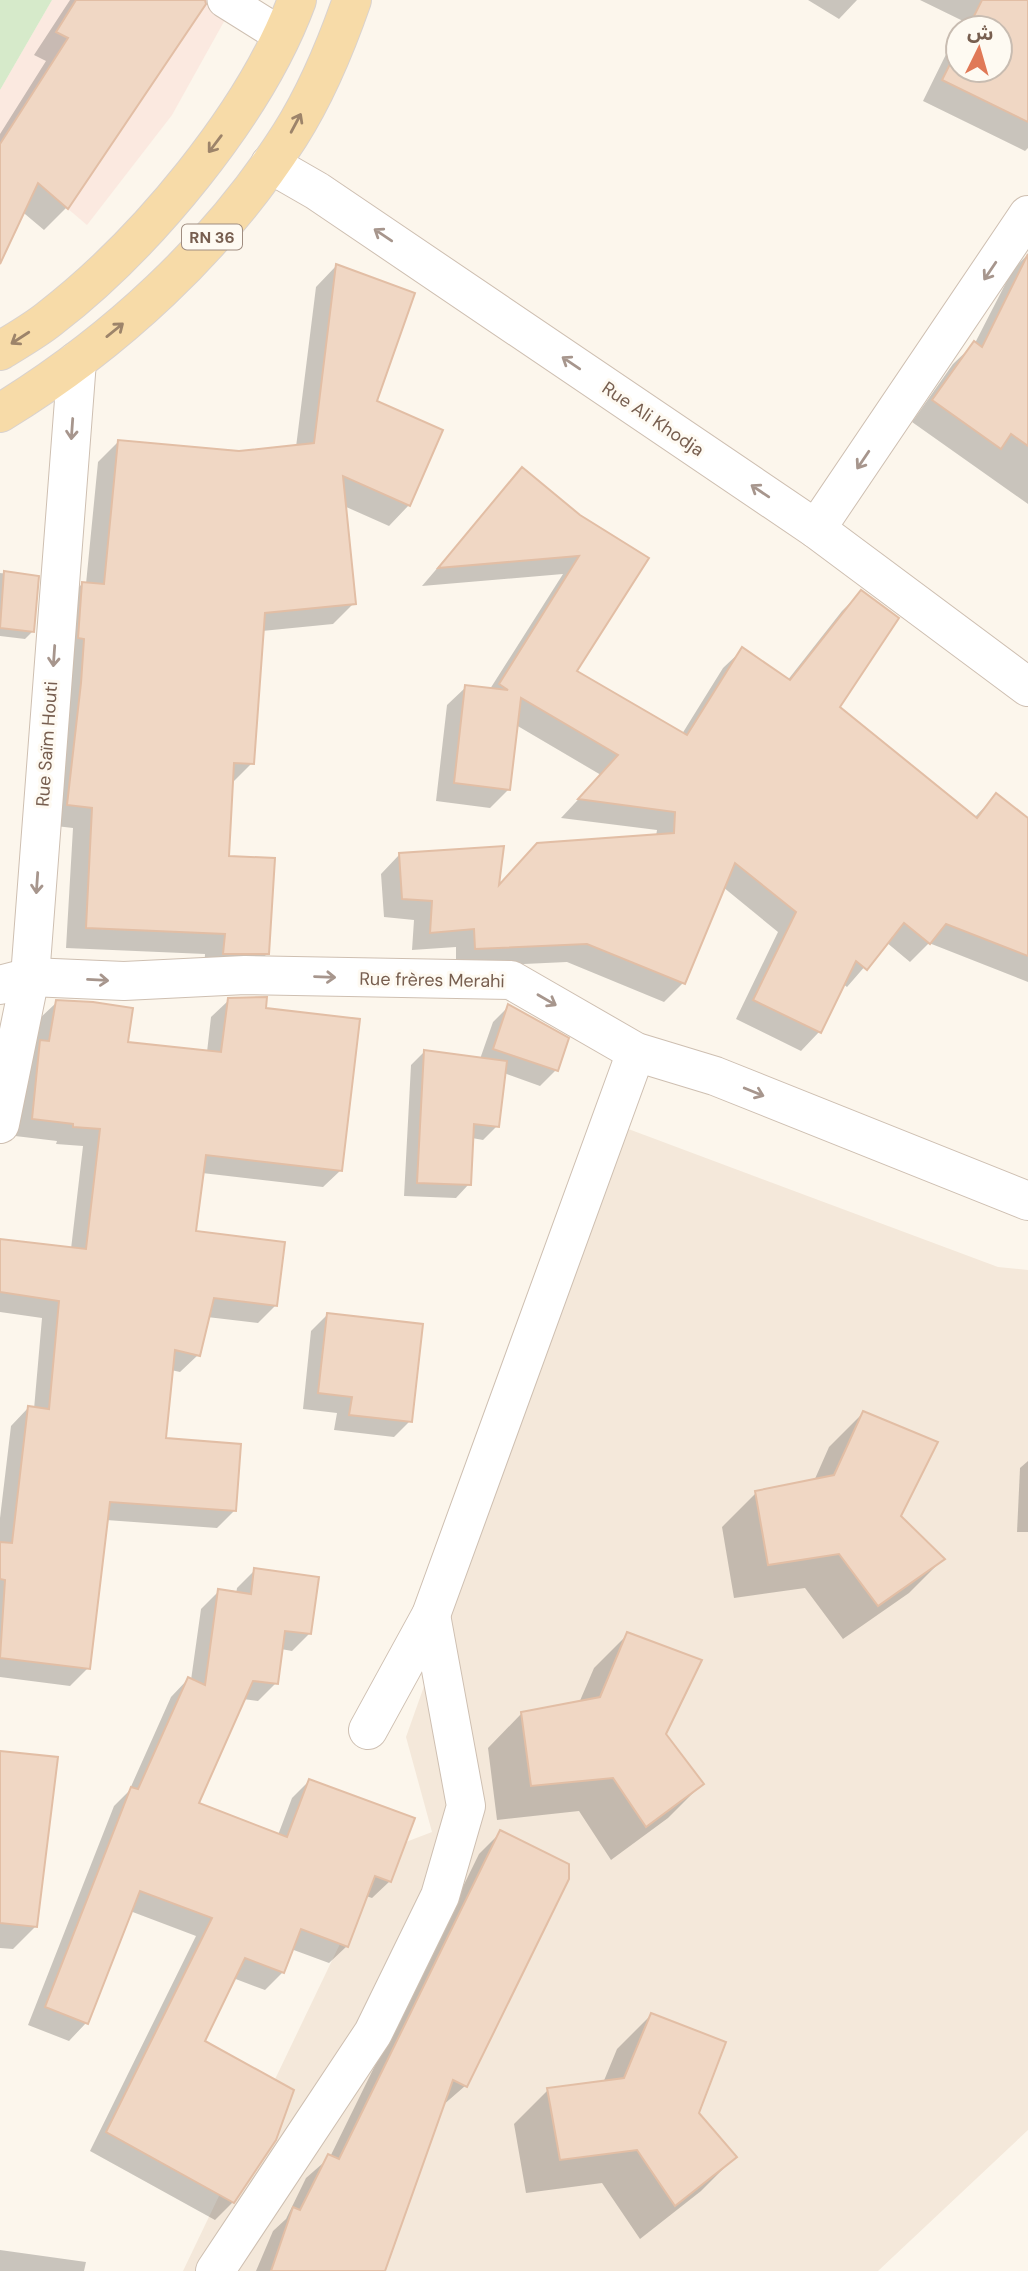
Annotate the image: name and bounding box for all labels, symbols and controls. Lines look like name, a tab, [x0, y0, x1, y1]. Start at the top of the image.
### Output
north arrow	[944, 14, 1014, 84]
text: ش	[966, 19, 994, 46]
one-way arrow	[289, 114, 303, 134]
one-way arrow	[208, 134, 222, 153]
road number: RN 36	[182, 224, 242, 249]
one-way arrow	[374, 228, 393, 242]
one-way arrow	[983, 261, 997, 280]
one-way arrow	[105, 323, 123, 338]
one-way arrow	[11, 331, 31, 345]
one-way arrow	[562, 356, 582, 370]
street label: Rue Ali Khodja	[597, 376, 709, 462]
one-way arrow	[65, 418, 78, 440]
one-way arrow	[856, 450, 870, 469]
one-way arrow	[751, 484, 770, 498]
one-way arrow	[47, 644, 60, 667]
street label: Rue Saïm Houti	[31, 680, 63, 808]
one-way arrow	[30, 871, 43, 894]
street label: Rue frères Merahi	[359, 967, 505, 993]
one-way arrow	[313, 971, 336, 984]
one-way arrow	[86, 973, 109, 986]
one-way arrow	[536, 994, 556, 1008]
one-way arrow	[743, 1086, 764, 1099]

